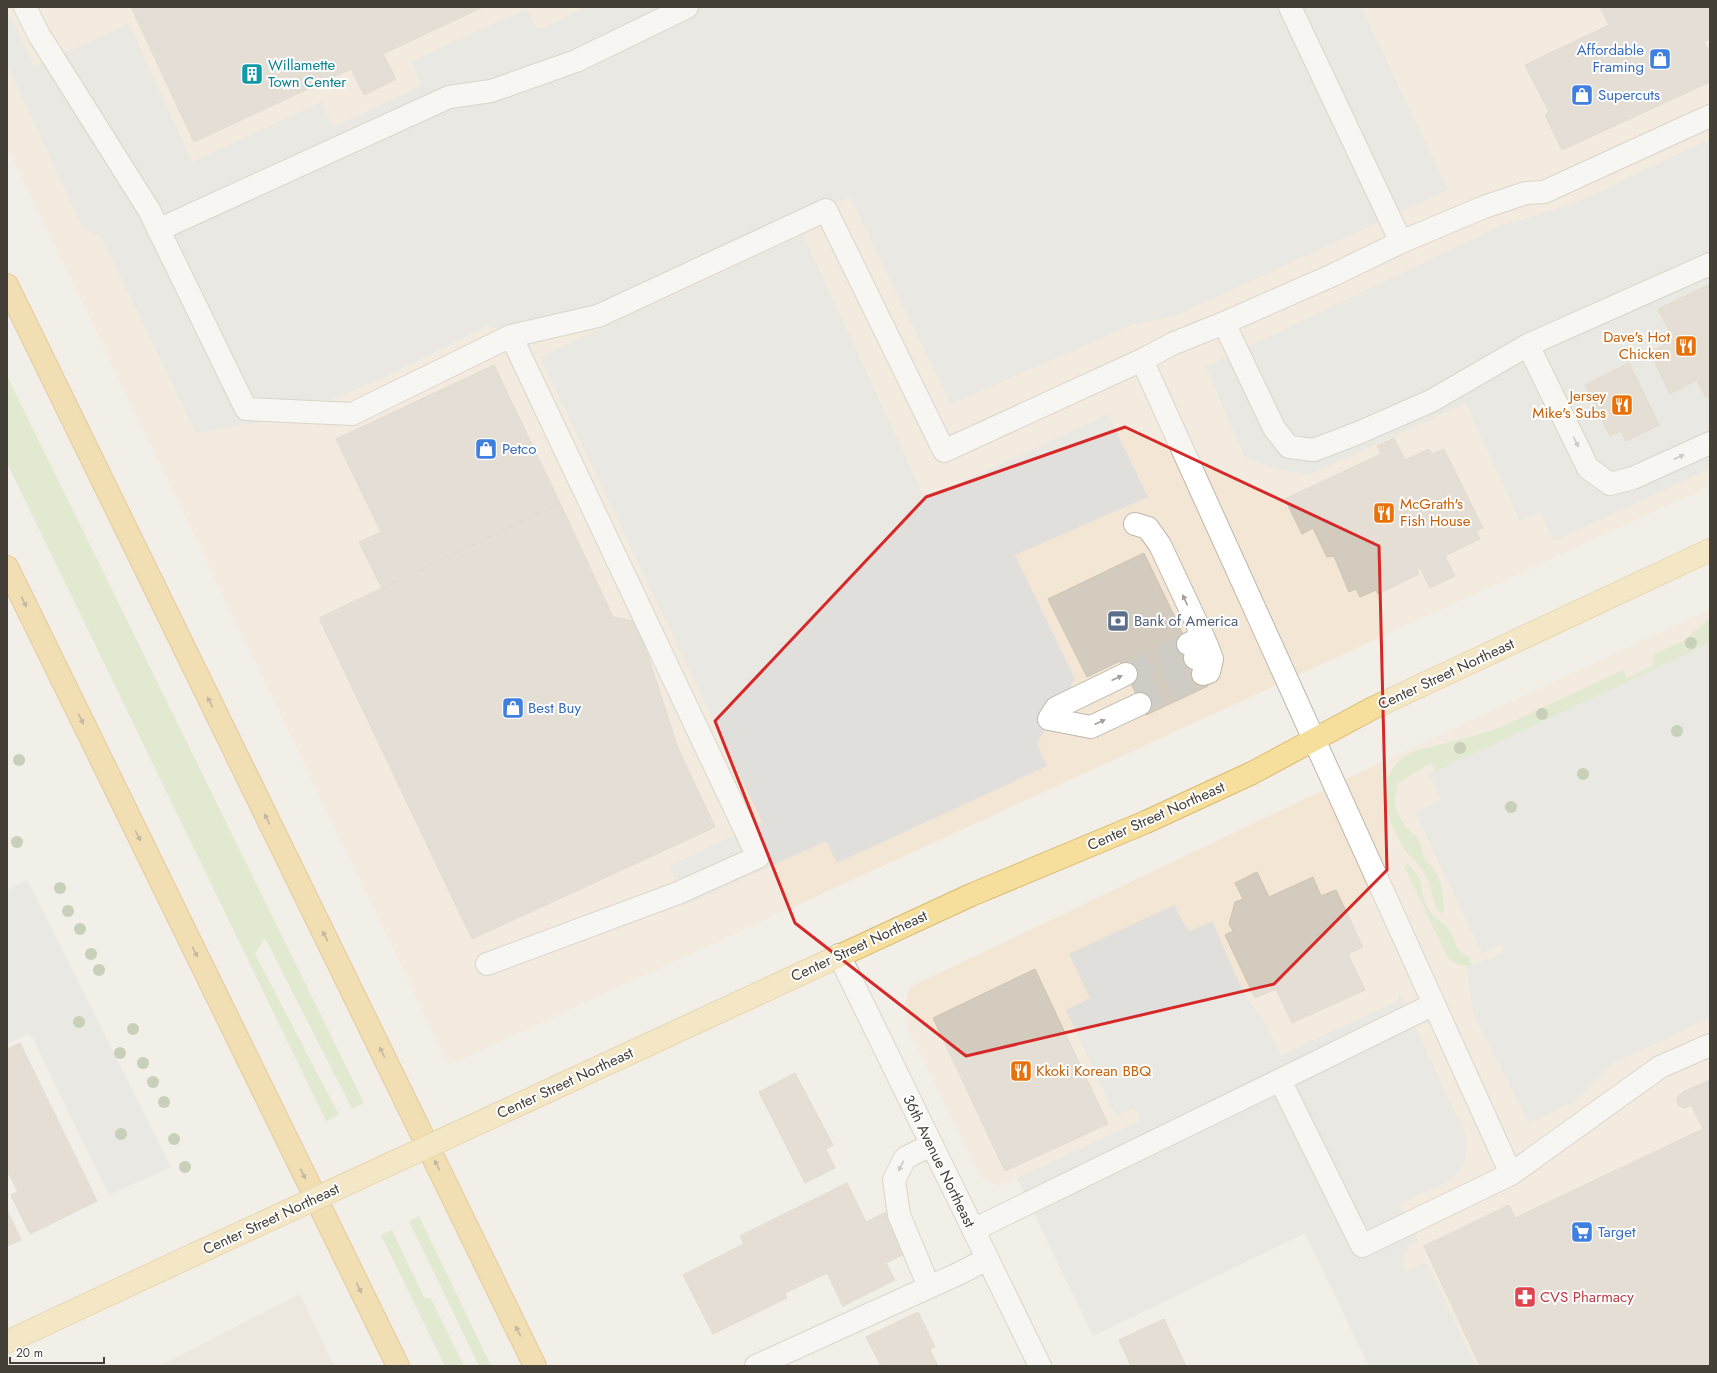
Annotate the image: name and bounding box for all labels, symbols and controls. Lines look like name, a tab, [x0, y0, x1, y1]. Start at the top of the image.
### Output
place label: Affordable Framing	[1577, 39, 1644, 78]
shop icon: Affordable Framing	[1647, 46, 1673, 72]
place label: Willamette Town Center	[268, 54, 347, 93]
building icon: Willamette Town Center	[239, 61, 265, 87]
shop icon: Supercuts	[1569, 82, 1595, 108]
place label: Supercuts	[1598, 84, 1660, 106]
place label: Dave's Hot Chicken	[1603, 326, 1670, 365]
restaurant icon: Dave's Hot Chicken	[1673, 333, 1699, 359]
place label: Jersey Mike's Subs	[1532, 385, 1606, 424]
restaurant icon: Jersey Mike's Subs	[1609, 392, 1635, 418]
shop icon: Petco	[473, 436, 499, 462]
one-way arrow	[1573, 437, 1579, 448]
place label: Petco	[502, 438, 536, 460]
one-way arrow	[1674, 454, 1685, 460]
place label: McGrath's Fish House	[1400, 493, 1471, 532]
restaurant icon: McGrath's Fish House	[1371, 500, 1397, 526]
one-way arrow	[1182, 594, 1188, 605]
one-way arrow	[21, 596, 27, 608]
bank icon: Bank of America	[1105, 608, 1131, 634]
place label: Bank of America	[1134, 610, 1238, 632]
street label: Center Street Northeast	[1374, 633, 1518, 715]
one-way arrow	[1111, 675, 1123, 681]
shop icon: Best Buy	[500, 695, 526, 721]
one-way arrow	[207, 696, 213, 708]
place label: Best Buy	[528, 697, 581, 719]
one-way arrow	[78, 713, 84, 724]
one-way arrow	[1095, 719, 1106, 725]
street label: Center Street Northeast	[1084, 776, 1229, 856]
one-way arrow	[264, 813, 270, 825]
one-way arrow	[135, 830, 141, 841]
street label: Center Street Northeast	[787, 905, 931, 987]
one-way arrow	[322, 930, 328, 941]
one-way arrow	[192, 947, 198, 958]
street label: Center Street Northeast	[493, 1042, 637, 1124]
one-way arrow	[379, 1047, 385, 1058]
restaurant icon: Kkoki Korean BBQ	[1008, 1058, 1034, 1084]
place label: Kkoki Korean BBQ	[1036, 1060, 1151, 1082]
street label: 36th Avenue Northeast	[897, 1091, 981, 1231]
one-way arrow	[434, 1160, 440, 1171]
one-way arrow	[898, 1161, 904, 1172]
one-way arrow	[300, 1168, 306, 1180]
street label: Center Street Northeast	[199, 1178, 343, 1260]
supermarket icon: Target	[1569, 1219, 1595, 1245]
place label: Target	[1598, 1221, 1636, 1243]
one-way arrow	[356, 1282, 362, 1293]
pharmacy icon: CVS Pharmacy	[1512, 1284, 1538, 1310]
place label: CVS Pharmacy	[1540, 1286, 1634, 1308]
one-way arrow	[514, 1325, 521, 1337]
scale bar	[10, 1339, 104, 1365]
text: 20 m	[16, 1344, 43, 1362]

